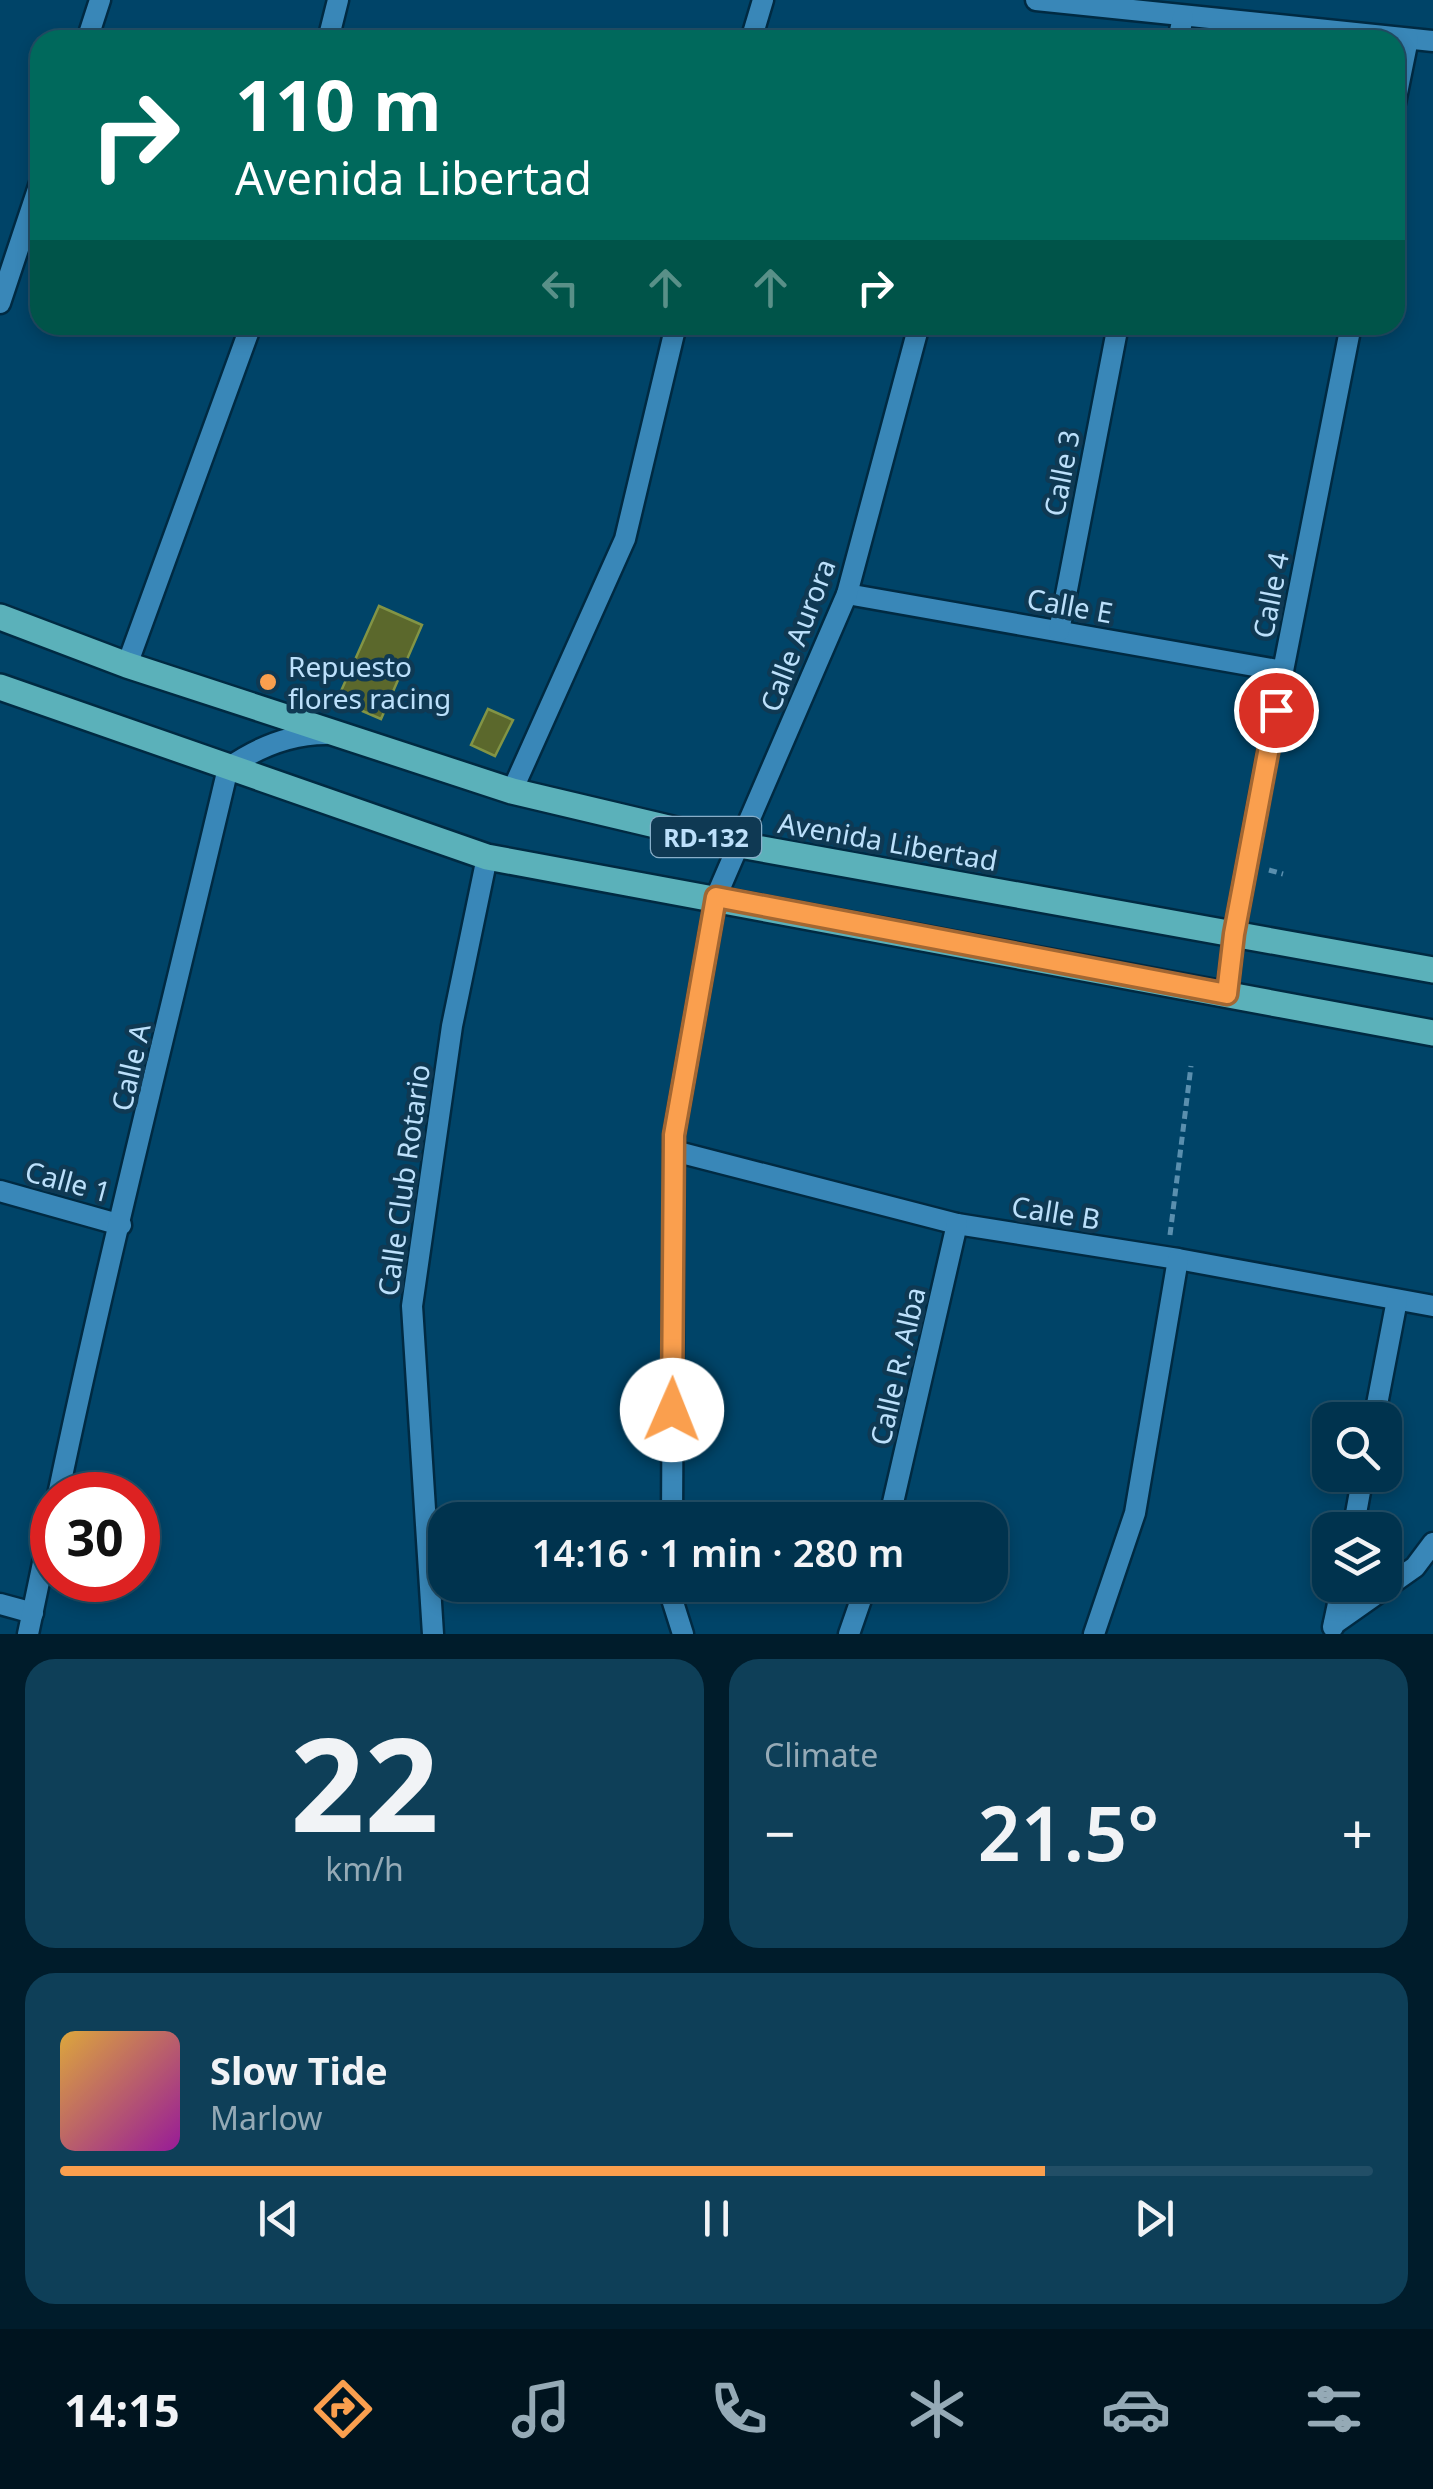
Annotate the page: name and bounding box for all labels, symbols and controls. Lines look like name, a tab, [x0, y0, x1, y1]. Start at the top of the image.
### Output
text: 110 m	[235, 56, 442, 152]
icon: right	[70, 70, 200, 200]
text: Avenida Libertad	[235, 147, 592, 208]
icon: left	[533, 260, 588, 315]
icon: ahead	[638, 260, 693, 315]
icon: ahead	[743, 260, 798, 315]
icon: right	[848, 260, 903, 315]
street label: Calle 3	[1034, 427, 1088, 519]
street label: Calle 4	[1243, 549, 1297, 641]
street label: Calle Aurora	[750, 553, 844, 717]
street label: Calle E	[1024, 579, 1116, 631]
place label: Repuesto flores racing	[288, 647, 451, 717]
pin	[1234, 668, 1319, 753]
marker: Repuesto flores racing	[257, 671, 279, 693]
icon: arrive	[1249, 683, 1304, 738]
street label: Avenida Libertad	[775, 803, 1001, 879]
road number: RD-132	[651, 817, 761, 857]
street label: Calle A	[101, 1019, 159, 1115]
street label: Calle Club Rotario	[368, 1062, 438, 1298]
street label: Calle 1	[21, 1151, 115, 1211]
street label: Calle B	[1009, 1186, 1103, 1238]
street label: Calle R. Alba	[860, 1283, 934, 1449]
position arrow	[620, 1358, 724, 1462]
map controls	[1312, 1402, 1402, 1602]
button: search	[1312, 1402, 1402, 1492]
speed limit sign: 30	[30, 1472, 160, 1602]
button: layers	[1312, 1512, 1402, 1602]
text: 14:16 · 1 min · 280 m	[532, 1526, 904, 1578]
text: 22	[290, 1693, 439, 1870]
text: Climate	[764, 1733, 878, 1776]
text: 21.5°	[978, 1781, 1159, 1883]
text: −	[764, 1795, 795, 1870]
text: +	[1342, 1795, 1373, 1870]
text: km/h	[325, 1847, 404, 1890]
text: Slow Tide	[210, 2044, 388, 2096]
text: Marlow	[210, 2096, 322, 2139]
icon: previous	[251, 2191, 306, 2246]
icon: pause	[689, 2191, 744, 2246]
icon: next	[1127, 2191, 1182, 2246]
icon: directions	[308, 2374, 378, 2444]
icon: music	[506, 2374, 576, 2444]
icon: phone	[704, 2374, 774, 2444]
icon: climate	[902, 2374, 972, 2444]
icon: car	[1101, 2374, 1171, 2444]
icon: filters	[1299, 2374, 1369, 2444]
text: 14:15	[64, 2379, 180, 2440]

